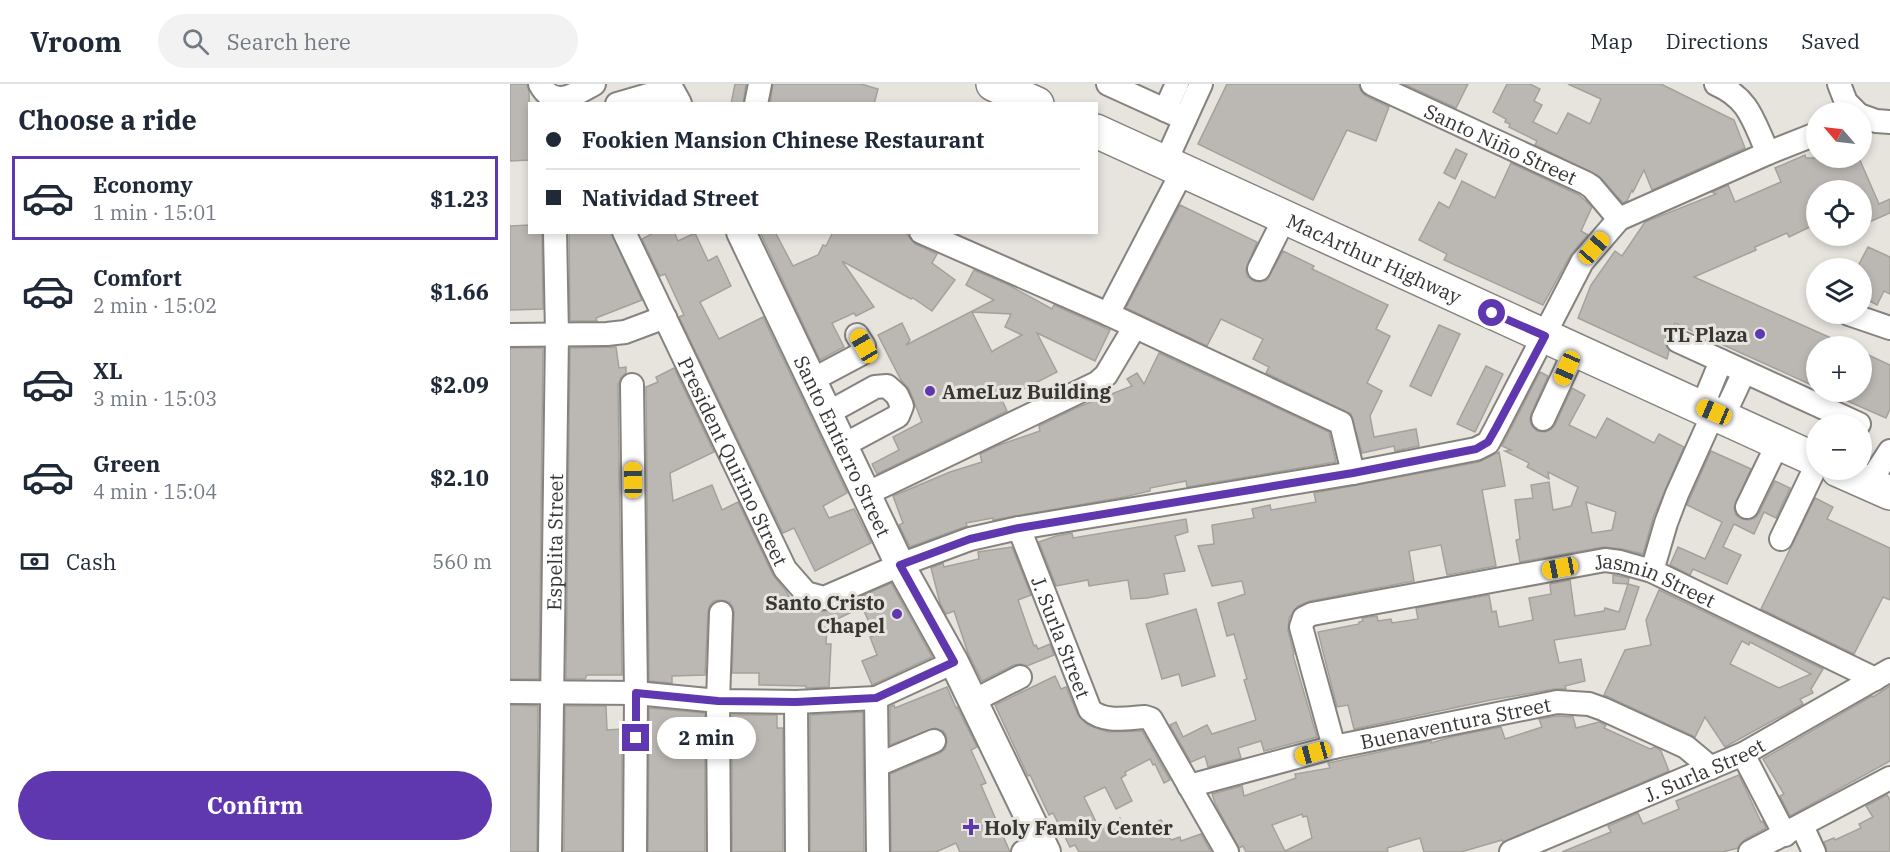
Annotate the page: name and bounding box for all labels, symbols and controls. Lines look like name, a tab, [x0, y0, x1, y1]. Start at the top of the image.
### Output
search box	[158, 14, 578, 68]
text: Vroom	[30, 23, 122, 60]
icon: search	[179, 25, 212, 58]
text: Search here	[227, 27, 351, 56]
text: Map	[1590, 27, 1633, 55]
text: Directions	[1666, 27, 1768, 55]
text: Saved	[1801, 27, 1860, 55]
street label: Santo Niño Street	[1420, 97, 1582, 191]
text: Choose a ride	[18, 102, 197, 137]
north arrow	[1806, 102, 1872, 168]
map controls	[1806, 102, 1872, 480]
text: Fookien Mansion Chinese Restaurant	[582, 125, 984, 154]
text: Economy	[93, 170, 193, 199]
icon: car	[21, 171, 75, 225]
button: locate	[1806, 180, 1872, 246]
text: Natividad Street	[582, 183, 759, 212]
text: $1.23	[430, 184, 489, 213]
text: 1 min · 15:01	[93, 199, 217, 226]
street label: MacArthur Highway	[1283, 207, 1466, 310]
car	[1575, 229, 1613, 267]
button: layers	[1806, 258, 1872, 324]
text: Comfort	[93, 263, 182, 292]
icon: car	[21, 264, 75, 318]
text: $1.66	[430, 277, 489, 306]
text: 2 min · 15:02	[93, 292, 217, 319]
route start	[1478, 299, 1505, 326]
place label: TL Plaza	[1664, 321, 1748, 348]
car	[847, 326, 881, 366]
marker: TL Plaza	[1753, 327, 1767, 341]
button: +	[1806, 336, 1872, 402]
car	[1551, 348, 1583, 388]
street label: Santo Entierro Street	[788, 351, 898, 541]
street label: President Quirino Street	[672, 352, 795, 570]
text: XL	[93, 356, 123, 385]
icon: car	[21, 357, 75, 411]
text: $2.09	[430, 370, 489, 399]
place label: AmeLuz Building	[942, 378, 1111, 405]
marker: AmeLuz Building	[923, 384, 937, 398]
text: 3 min · 15:03	[93, 385, 217, 412]
car	[1694, 397, 1734, 427]
button: −	[1806, 414, 1872, 480]
text: Green	[93, 449, 160, 478]
icon: car	[21, 450, 75, 504]
car	[624, 462, 642, 498]
text: $2.10	[430, 463, 489, 492]
street label: Espelita Street	[540, 473, 569, 611]
text: 4 min · 15:04	[93, 478, 217, 505]
icon: cash	[18, 545, 51, 578]
street label: Jasmin Street	[1592, 546, 1720, 613]
text: Cash	[66, 547, 117, 576]
text: 560 m	[432, 548, 492, 575]
car	[1541, 556, 1579, 580]
street label: J. Surla Street	[1026, 572, 1098, 702]
place label: Santo Cristo Chapel	[765, 589, 885, 639]
marker: Santo Cristo Chapel	[890, 607, 904, 621]
street label: Buenaventura Street	[1358, 690, 1553, 755]
callout: 2 min	[657, 717, 756, 759]
route end	[622, 724, 649, 751]
text: 2 min	[679, 724, 735, 751]
street label: J. Surla Street	[1640, 731, 1769, 808]
car	[1293, 740, 1333, 766]
button: Confirm	[18, 771, 492, 840]
place label: Holy Family Center	[984, 814, 1173, 841]
marker: Holy Family Center	[962, 818, 980, 836]

